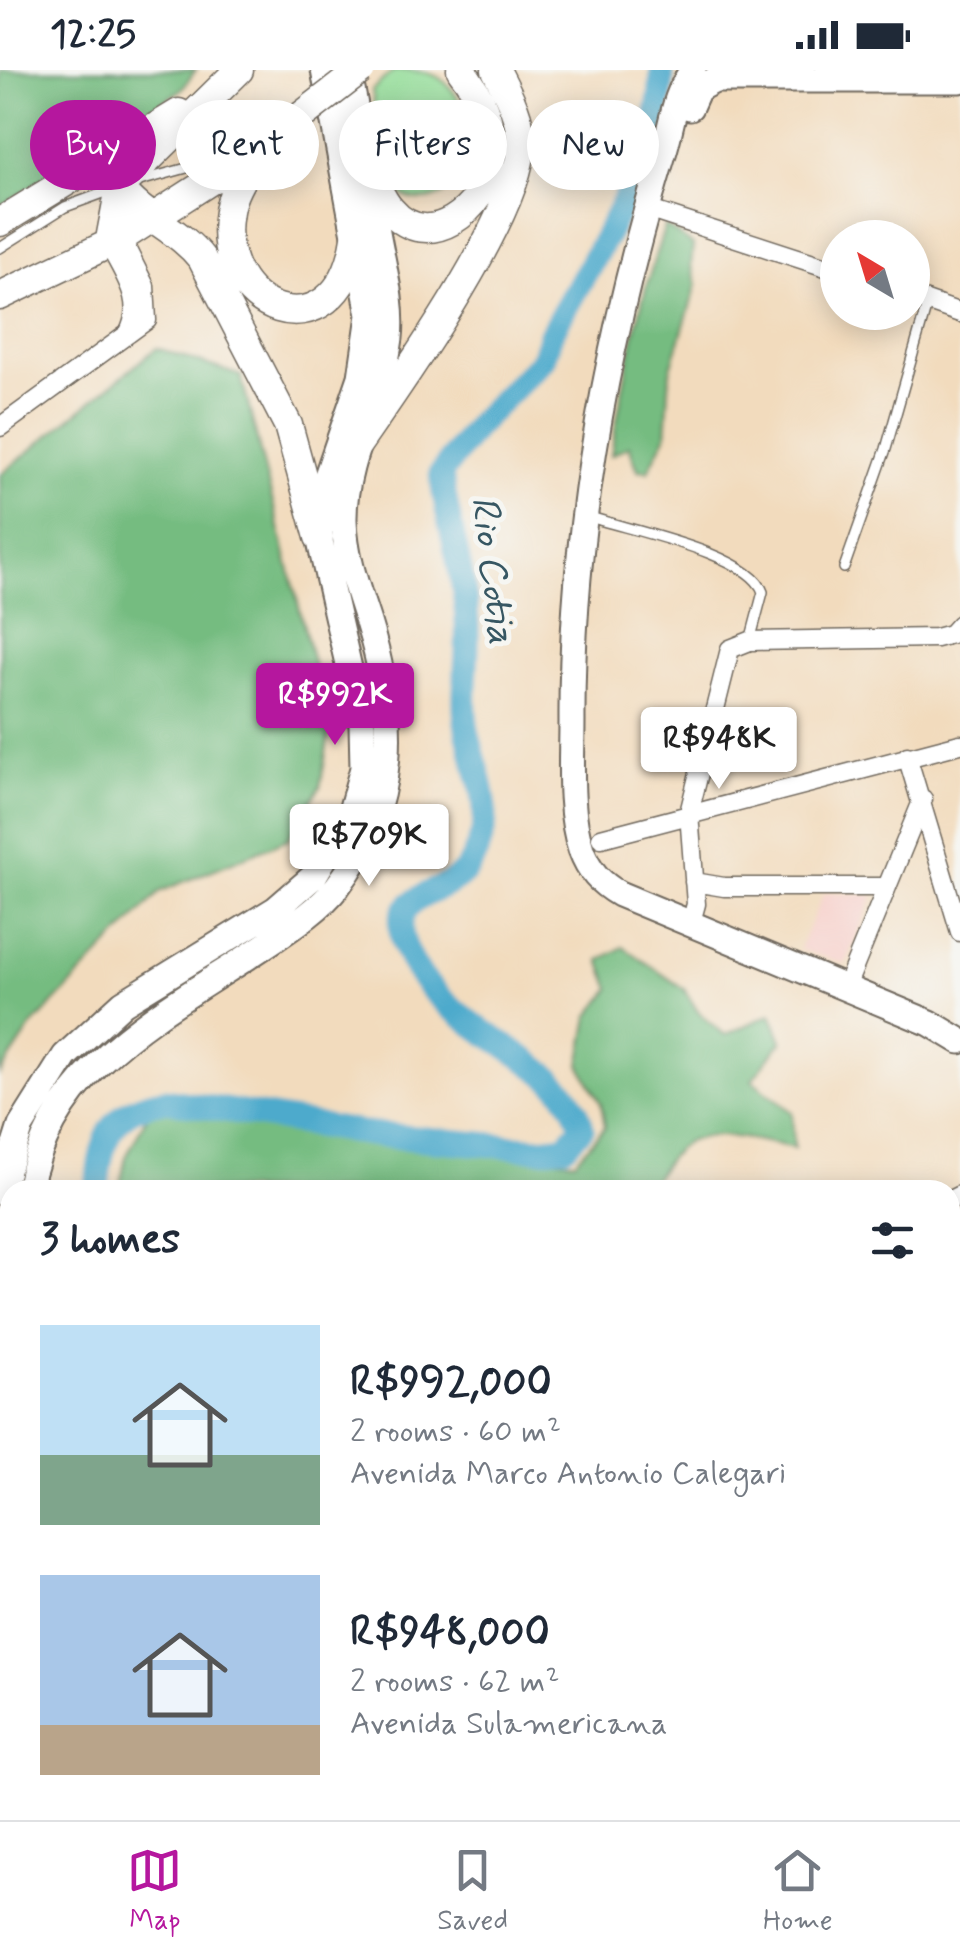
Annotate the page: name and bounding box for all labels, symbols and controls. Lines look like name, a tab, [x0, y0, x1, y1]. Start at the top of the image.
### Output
text: 12:25	[50, 11, 136, 60]
chip: Buy	[30, 100, 156, 190]
chip: Rent	[176, 100, 319, 190]
chip: Filters	[339, 100, 507, 190]
chip: New	[527, 100, 659, 190]
north arrow	[820, 220, 930, 330]
map controls	[820, 220, 930, 330]
water label: Rio Cotia	[457, 493, 527, 647]
pin: R$992K	[254, 663, 416, 748]
text: R$992K	[278, 674, 392, 716]
pin: R$948K	[638, 707, 800, 792]
text: R$948K	[663, 718, 775, 760]
pin: R$709K	[288, 804, 450, 889]
text: R$709K	[312, 815, 426, 857]
text: 3 homes	[40, 1213, 180, 1268]
icon: filters	[865, 1213, 920, 1268]
text: R$992,000	[350, 1356, 552, 1411]
icon: home	[120, 1365, 240, 1485]
text: 2 rooms · 60 m²	[350, 1411, 561, 1453]
text: Avenida Marco Antonio Calegari	[350, 1453, 786, 1495]
text: R$948,000	[350, 1606, 550, 1661]
icon: home	[120, 1615, 240, 1735]
text: 2 rooms · 62 m²	[350, 1661, 559, 1703]
text: Avenida Sulamericana	[350, 1703, 668, 1745]
tab: Map	[127, 1843, 182, 1940]
tab: Saved	[437, 1843, 508, 1940]
tab: Home	[763, 1843, 833, 1940]

